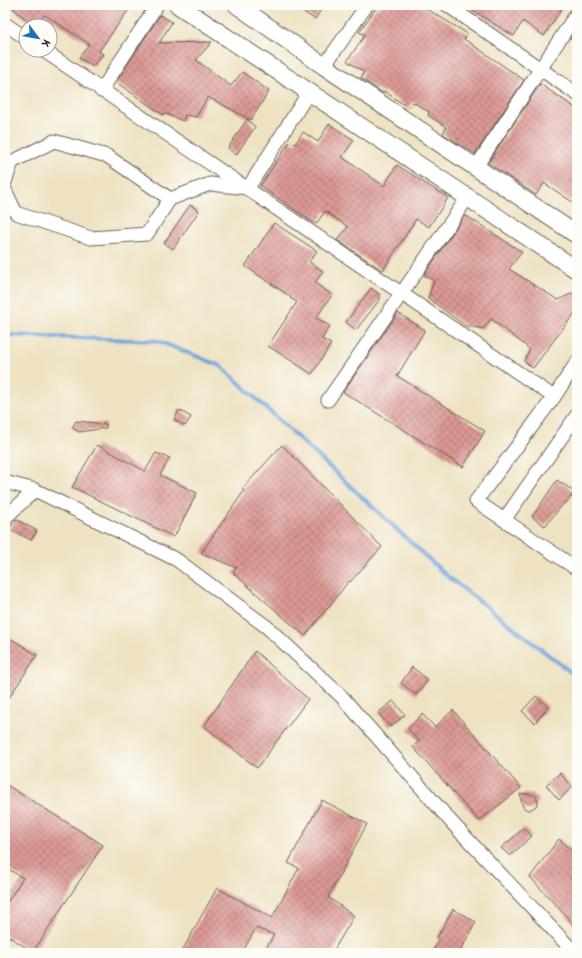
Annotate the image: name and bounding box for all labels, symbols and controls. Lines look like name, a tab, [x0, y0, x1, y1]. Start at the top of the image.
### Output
north arrow	[18, 18, 58, 58]
text: K	[39, 37, 54, 50]

